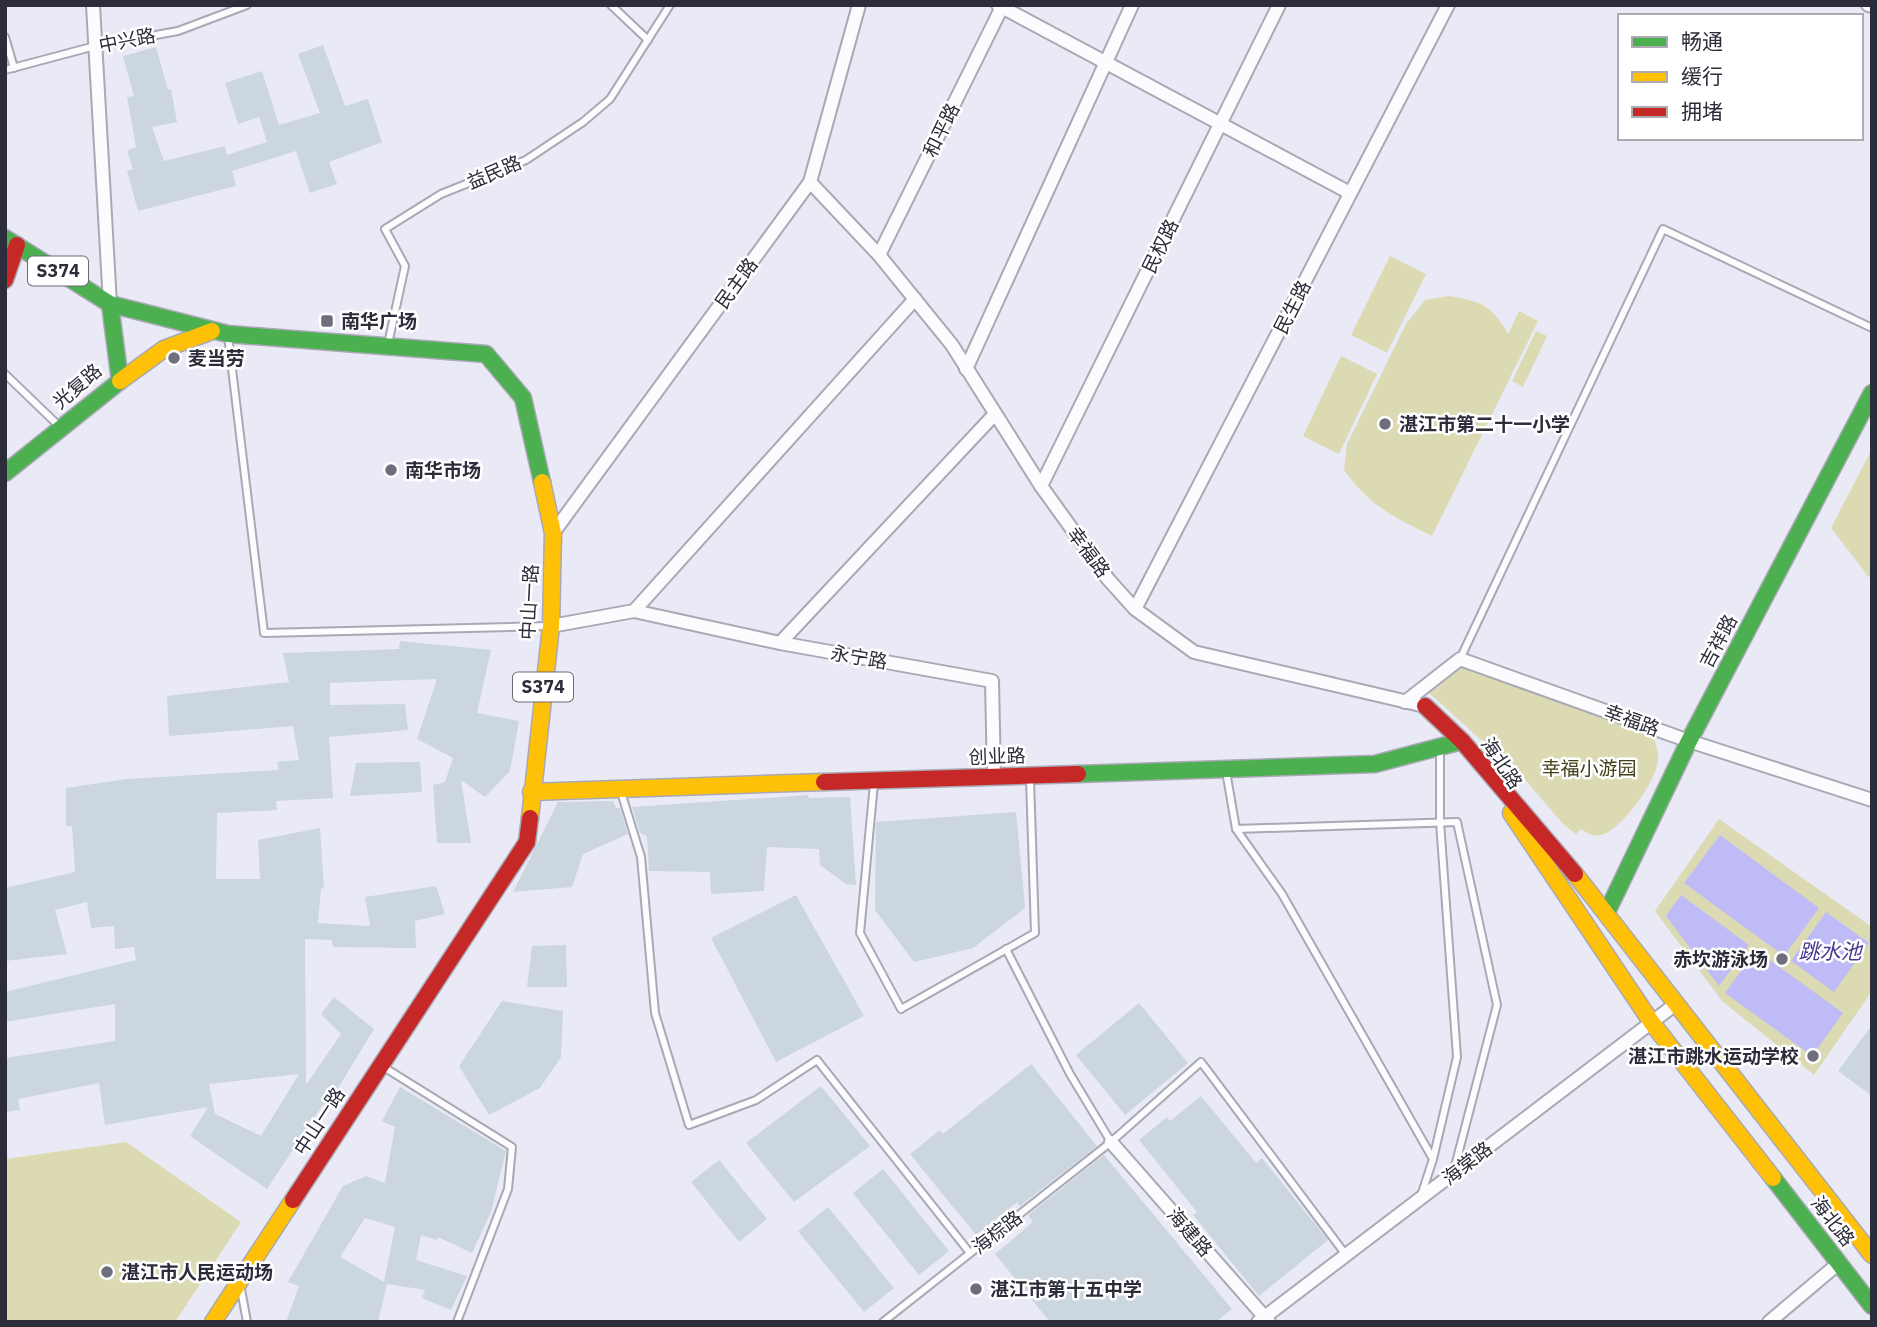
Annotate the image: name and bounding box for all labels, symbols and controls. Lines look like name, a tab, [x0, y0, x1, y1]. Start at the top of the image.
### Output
legend	[1618, 14, 1863, 140]
street label: 中兴路	[97, 23, 157, 57]
text: 畅通	[1681, 27, 1723, 55]
text: 缓行	[1681, 62, 1723, 90]
text: 拥堵	[1681, 97, 1723, 125]
street label: 和平路	[918, 99, 964, 161]
street label: 益民路	[463, 150, 525, 194]
street label: 民权路	[1137, 215, 1183, 277]
street label: 民主路	[710, 253, 762, 313]
road number: S374	[28, 256, 88, 286]
street label: 民生路	[1268, 276, 1316, 338]
place label: 南华广场	[341, 309, 417, 333]
marker: 南华广场	[319, 313, 335, 329]
place label: 麦当劳	[188, 346, 245, 370]
marker: 麦当劳	[166, 350, 182, 366]
street label: 光复路	[48, 358, 106, 414]
place label: 湛江市第二十一小学	[1399, 412, 1570, 436]
marker: 湛江市第二十一小学	[1377, 416, 1393, 432]
place label: 南华市场	[405, 458, 481, 482]
marker: 南华市场	[383, 462, 399, 478]
street label: 幸福路	[1063, 522, 1115, 582]
street label: 中山一路	[515, 563, 543, 641]
street label: 吉祥路	[1694, 610, 1742, 672]
street label: 永宁路	[829, 640, 889, 674]
road number: S374	[513, 672, 573, 702]
street label: 幸福路	[1601, 699, 1663, 741]
street label: 海北路	[1476, 733, 1528, 793]
street label: 创业路	[968, 743, 1026, 769]
park label: 幸福小游园	[1541, 756, 1637, 780]
water label: 跳水池	[1799, 937, 1863, 965]
place label: 赤坎游泳场	[1673, 947, 1768, 971]
marker: 赤坎游泳场	[1774, 951, 1790, 967]
place label: 湛江市跳水运动学校	[1628, 1044, 1799, 1068]
marker: 湛江市跳水运动学校	[1805, 1048, 1821, 1064]
street label: 中山一路	[288, 1083, 350, 1159]
street label: 海棠路	[1437, 1136, 1497, 1190]
street label: 海北路	[1806, 1191, 1860, 1251]
street label: 海建路	[1162, 1203, 1218, 1261]
street label: 海棕路	[967, 1205, 1027, 1259]
place label: 湛江市人民运动场	[121, 1260, 273, 1284]
marker: 湛江市人民运动场	[99, 1264, 115, 1280]
place label: 湛江市第十五中学	[990, 1277, 1142, 1301]
marker: 湛江市第十五中学	[968, 1281, 984, 1297]

